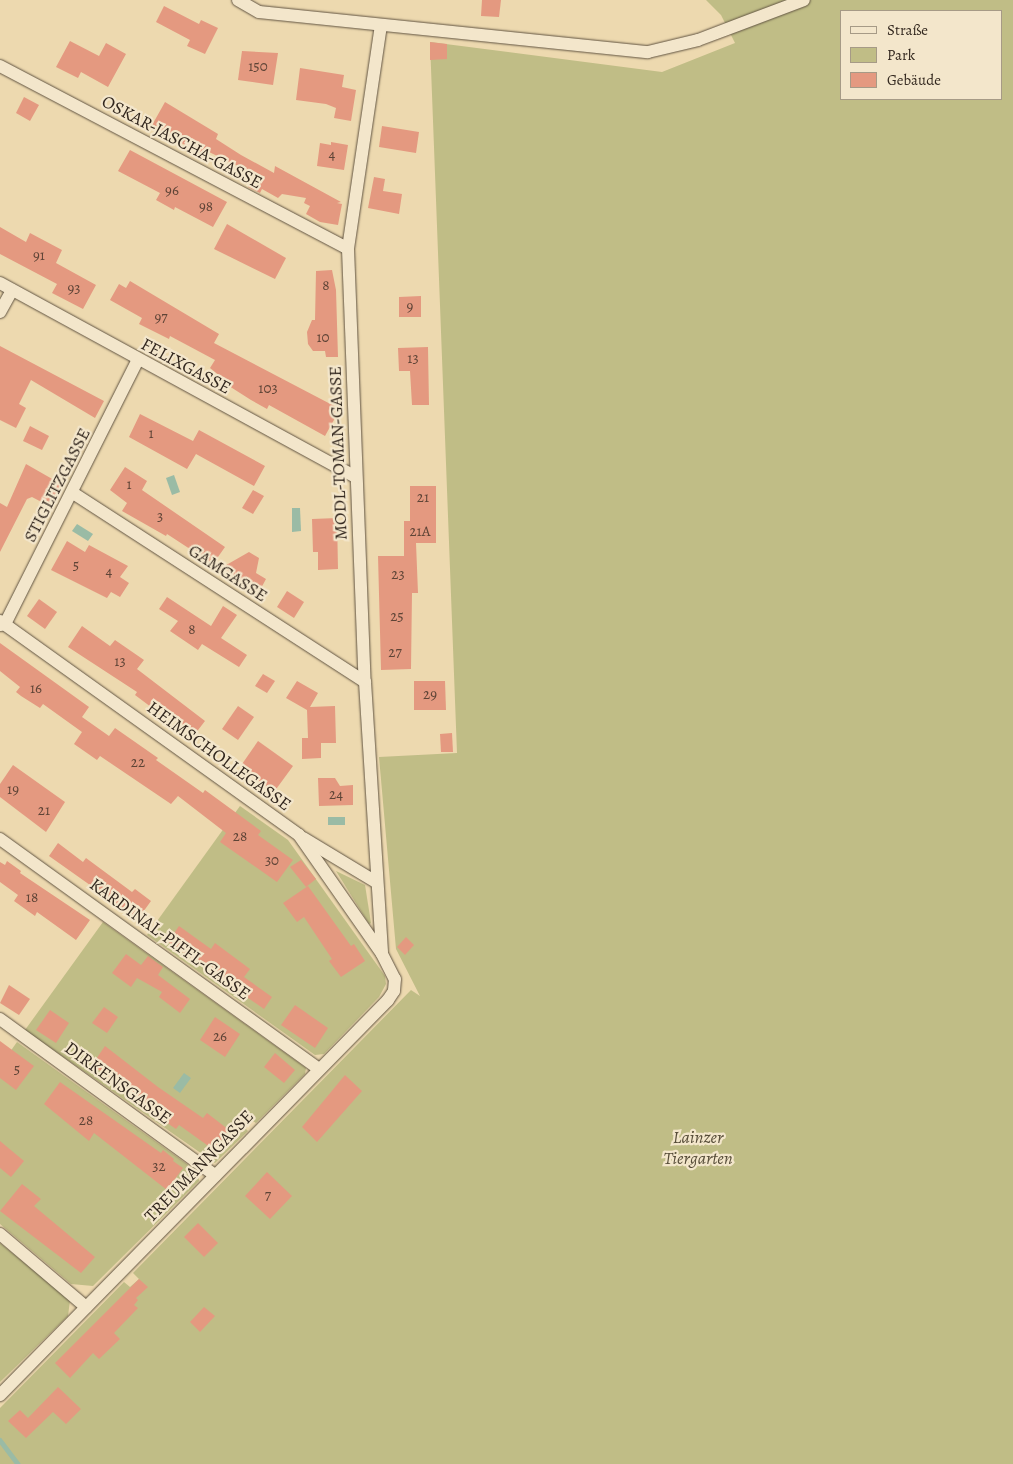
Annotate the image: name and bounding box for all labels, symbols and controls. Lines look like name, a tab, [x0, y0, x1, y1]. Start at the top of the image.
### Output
legend	[840, 10, 1003, 100]
text: Straße	[887, 20, 928, 40]
text: Park	[887, 45, 915, 65]
house number: 150	[248, 58, 268, 76]
text: Gebäude	[887, 70, 941, 90]
street label: OSKAR-JASCHA-GASSE	[98, 91, 266, 193]
house number: 4	[329, 146, 335, 164]
house number: 96	[165, 182, 179, 200]
house number: 98	[199, 198, 213, 216]
house number: 91	[33, 247, 45, 265]
house number: 8	[322, 277, 330, 295]
house number: 93	[67, 280, 81, 298]
house number: 9	[407, 298, 413, 316]
house number: 97	[154, 309, 168, 327]
house number: 10	[316, 329, 330, 347]
street label: FELIXGASSE	[137, 333, 235, 399]
house number: 13	[407, 350, 419, 368]
street label: MODL-TOMAN-GASSE	[324, 366, 352, 540]
house number: 103	[258, 380, 278, 398]
street label: STIGLITZGASSE	[19, 424, 95, 546]
house number: 1	[148, 425, 154, 443]
house number: 1	[126, 476, 132, 494]
house number: 21	[417, 489, 429, 507]
house number: 3	[157, 508, 163, 526]
house number: 21A	[409, 523, 431, 541]
street label: GAMGASSE	[184, 539, 272, 607]
house number: 5	[73, 557, 79, 575]
house number: 4	[106, 563, 112, 581]
house number: 23	[391, 566, 405, 584]
house number: 25	[390, 608, 404, 626]
house number: 8	[188, 621, 196, 639]
house number: 27	[388, 644, 402, 662]
house number: 13	[114, 653, 126, 671]
house number: 16	[30, 680, 42, 698]
house number: 29	[423, 686, 437, 704]
street label: HEIMSCHOLLEGASSE	[143, 696, 295, 816]
house number: 22	[131, 754, 145, 772]
house number: 19	[7, 781, 19, 799]
house number: 24	[329, 786, 343, 804]
house number: 21	[38, 802, 50, 820]
house number: 28	[233, 828, 247, 846]
house number: 30	[265, 852, 279, 870]
street label: KARDINAL-PIFFL-GASSE	[85, 873, 255, 1005]
house number: 18	[26, 889, 38, 907]
house number: 26	[213, 1028, 227, 1046]
street label: DIRKENSGASSE	[60, 1037, 176, 1129]
house number: 5	[14, 1061, 20, 1079]
street label: TREUMANNGASSE	[140, 1105, 258, 1227]
house number: 28	[79, 1112, 93, 1130]
park label: Lainzer Tiergarten	[663, 1127, 733, 1170]
house number: 32	[152, 1158, 166, 1176]
house number: 7	[265, 1187, 271, 1205]

